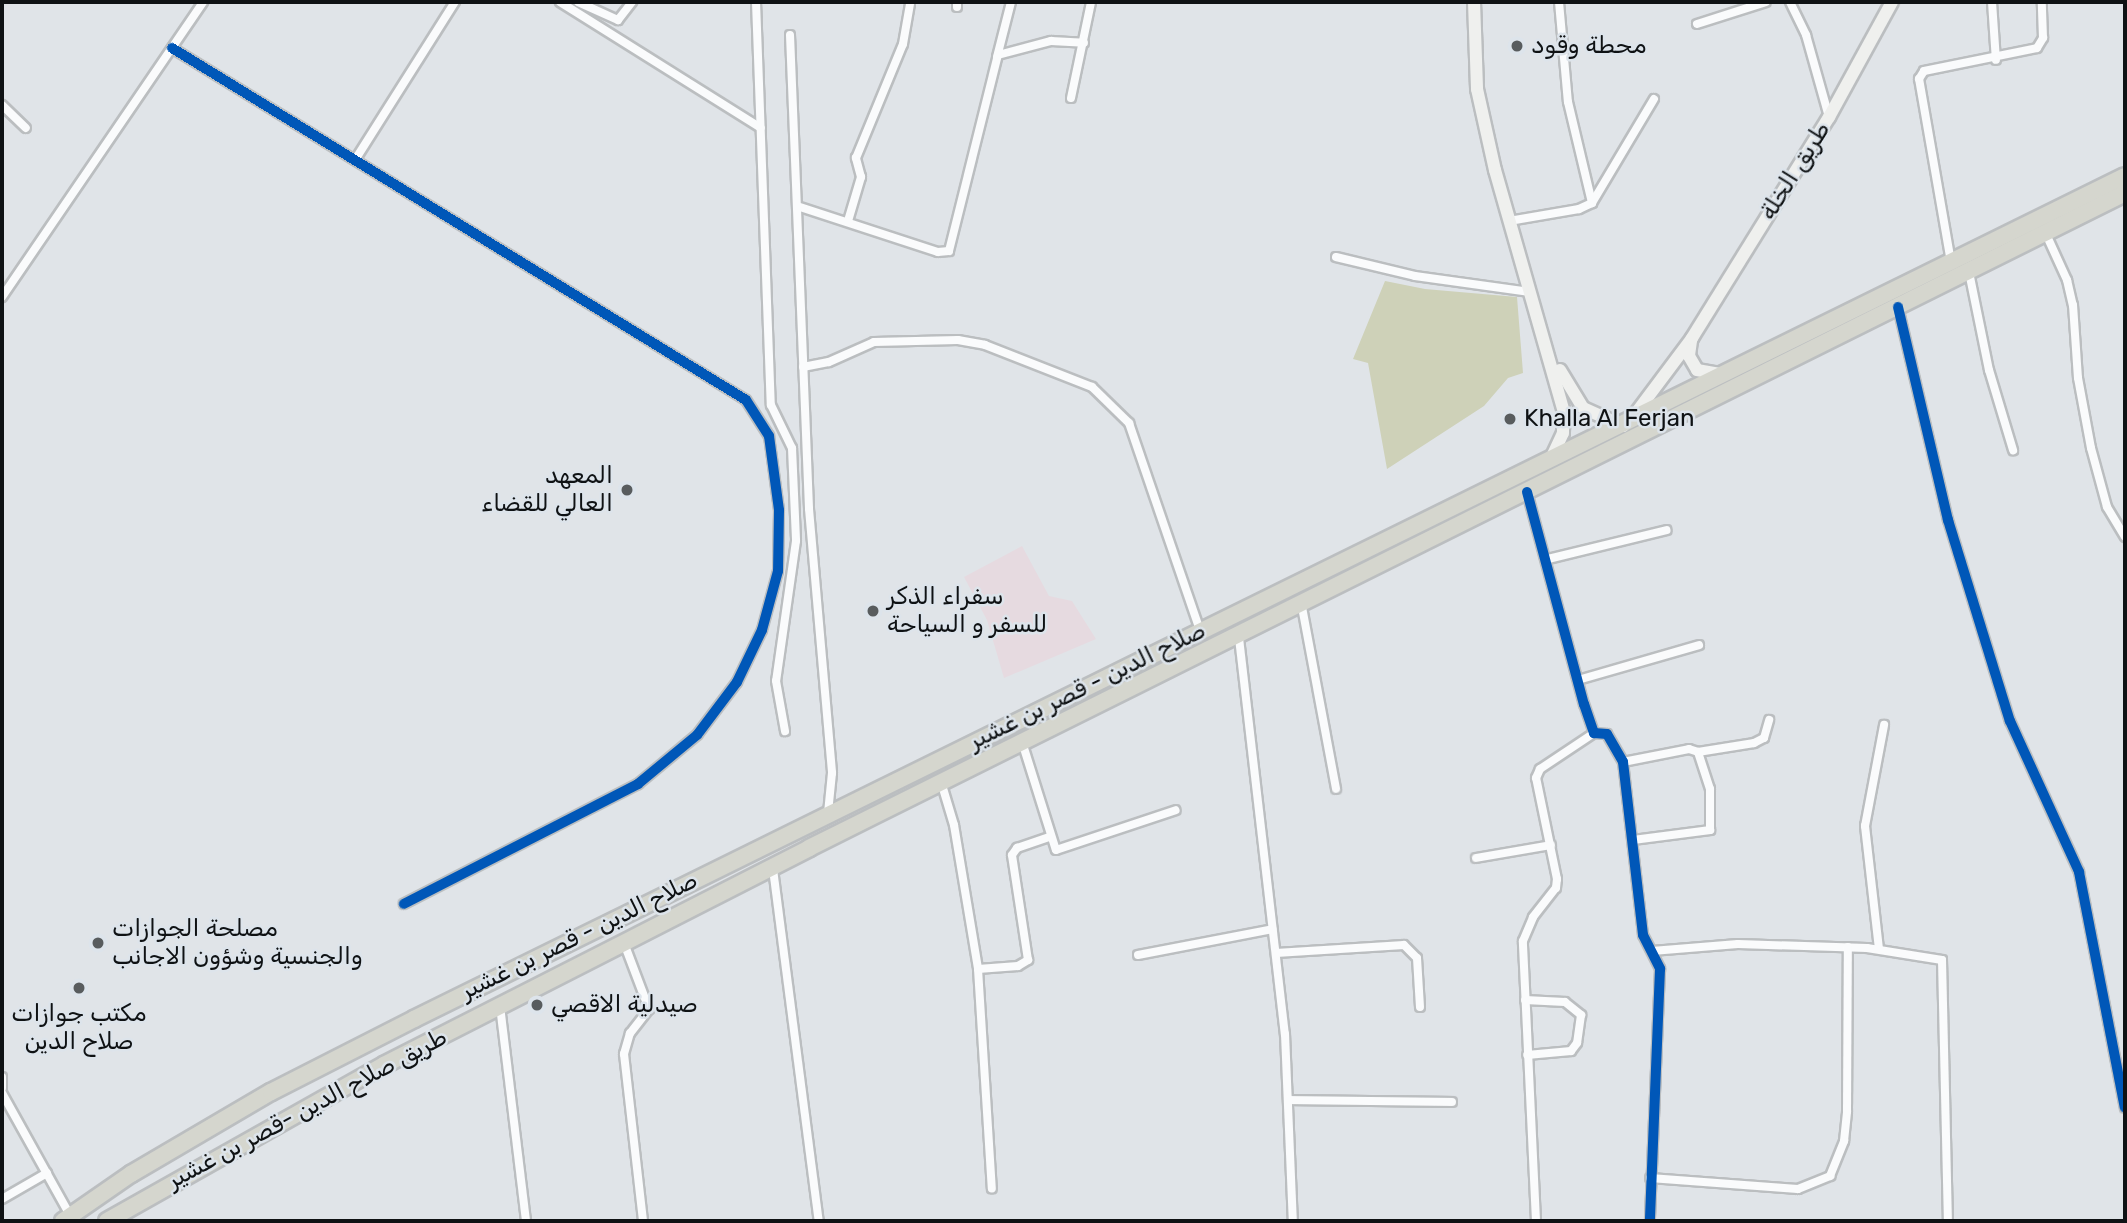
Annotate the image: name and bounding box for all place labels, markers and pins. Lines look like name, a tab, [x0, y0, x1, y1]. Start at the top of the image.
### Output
place label: محطة وقود	[1531, 32, 1647, 60]
marker: محطة وقود	[1509, 38, 1525, 54]
place label: Khalla Al Ferjan	[1524, 405, 1695, 433]
marker: Khalla Al Ferjan	[1502, 411, 1518, 427]
place label: المعهد العالي للقضاء	[481, 462, 613, 518]
marker: المعهد العالي للقضاء	[619, 482, 635, 498]
place label: سفراء الذكر للسفر و السياحة	[887, 583, 1047, 639]
marker: سفراء الذكر للسفر و السياحة	[865, 603, 881, 619]
place label: مصلحة الجوازات والجنسية وشؤون الاجانب	[112, 915, 363, 971]
marker: مصلحة الجوازات والجنسية وشؤون الاجانب	[90, 935, 106, 951]
marker: مكتب جوازات صلاح الدين	[71, 980, 87, 996]
place label: صيدلية الاقصي	[551, 991, 697, 1019]
marker: صيدلية الاقصي	[529, 997, 545, 1013]
place label: مكتب جوازات صلاح الدين	[11, 1000, 147, 1056]

